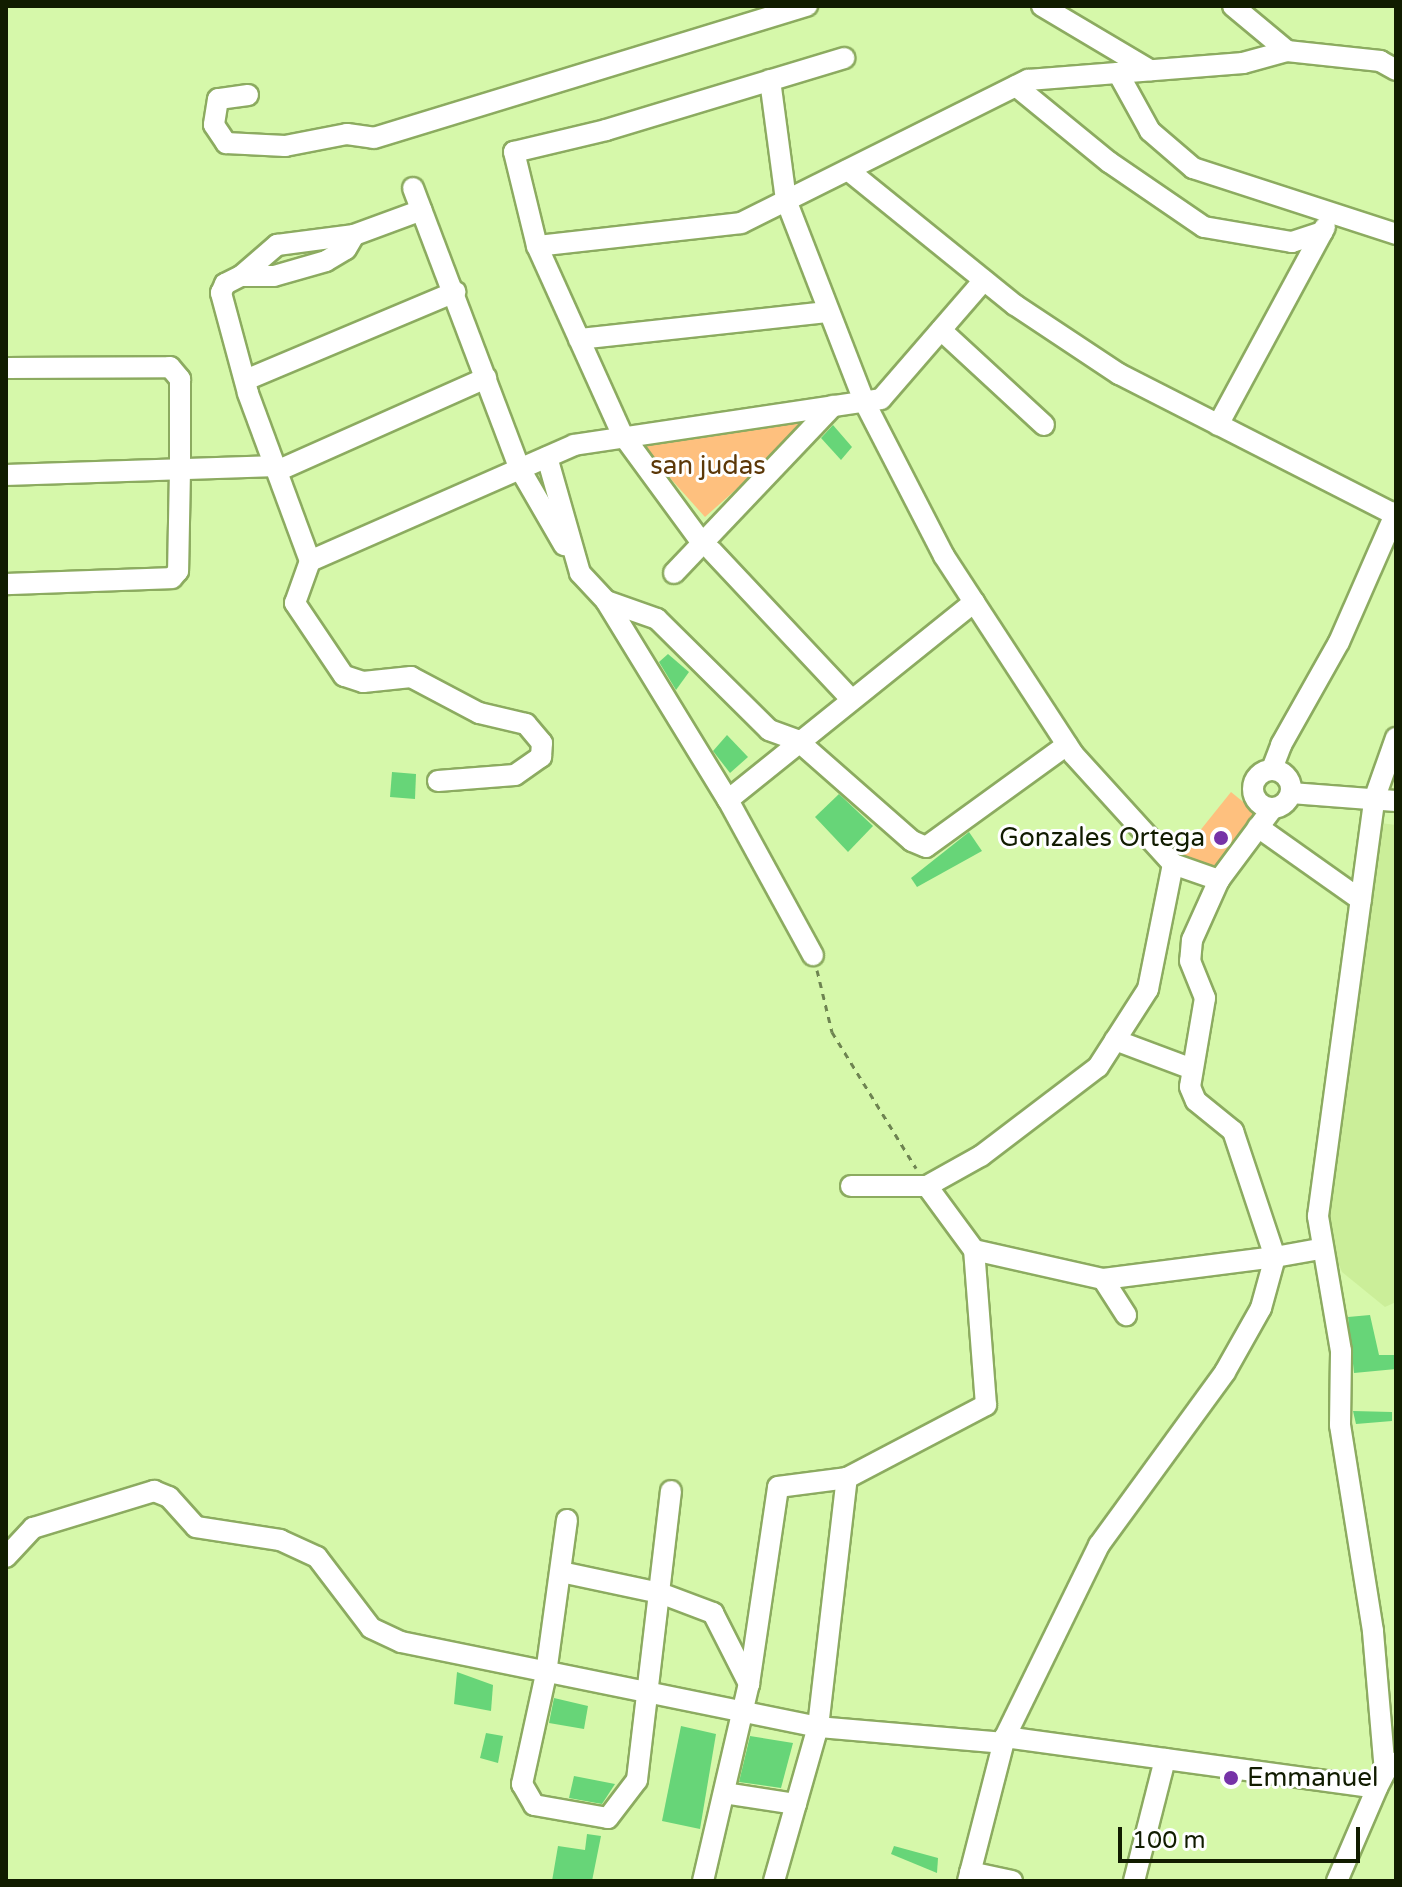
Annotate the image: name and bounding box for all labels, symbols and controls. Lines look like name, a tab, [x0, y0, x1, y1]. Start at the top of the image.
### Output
park label: san judas	[650, 450, 766, 482]
place label: Gonzales Ortega	[999, 822, 1205, 854]
marker: Gonzales Ortega	[1212, 829, 1230, 847]
place label: Emmanuel	[1247, 1762, 1379, 1794]
marker: Emmanuel	[1222, 1769, 1240, 1787]
scale bar	[1122, 1811, 1364, 1861]
text: 100 m	[1132, 1826, 1206, 1855]

